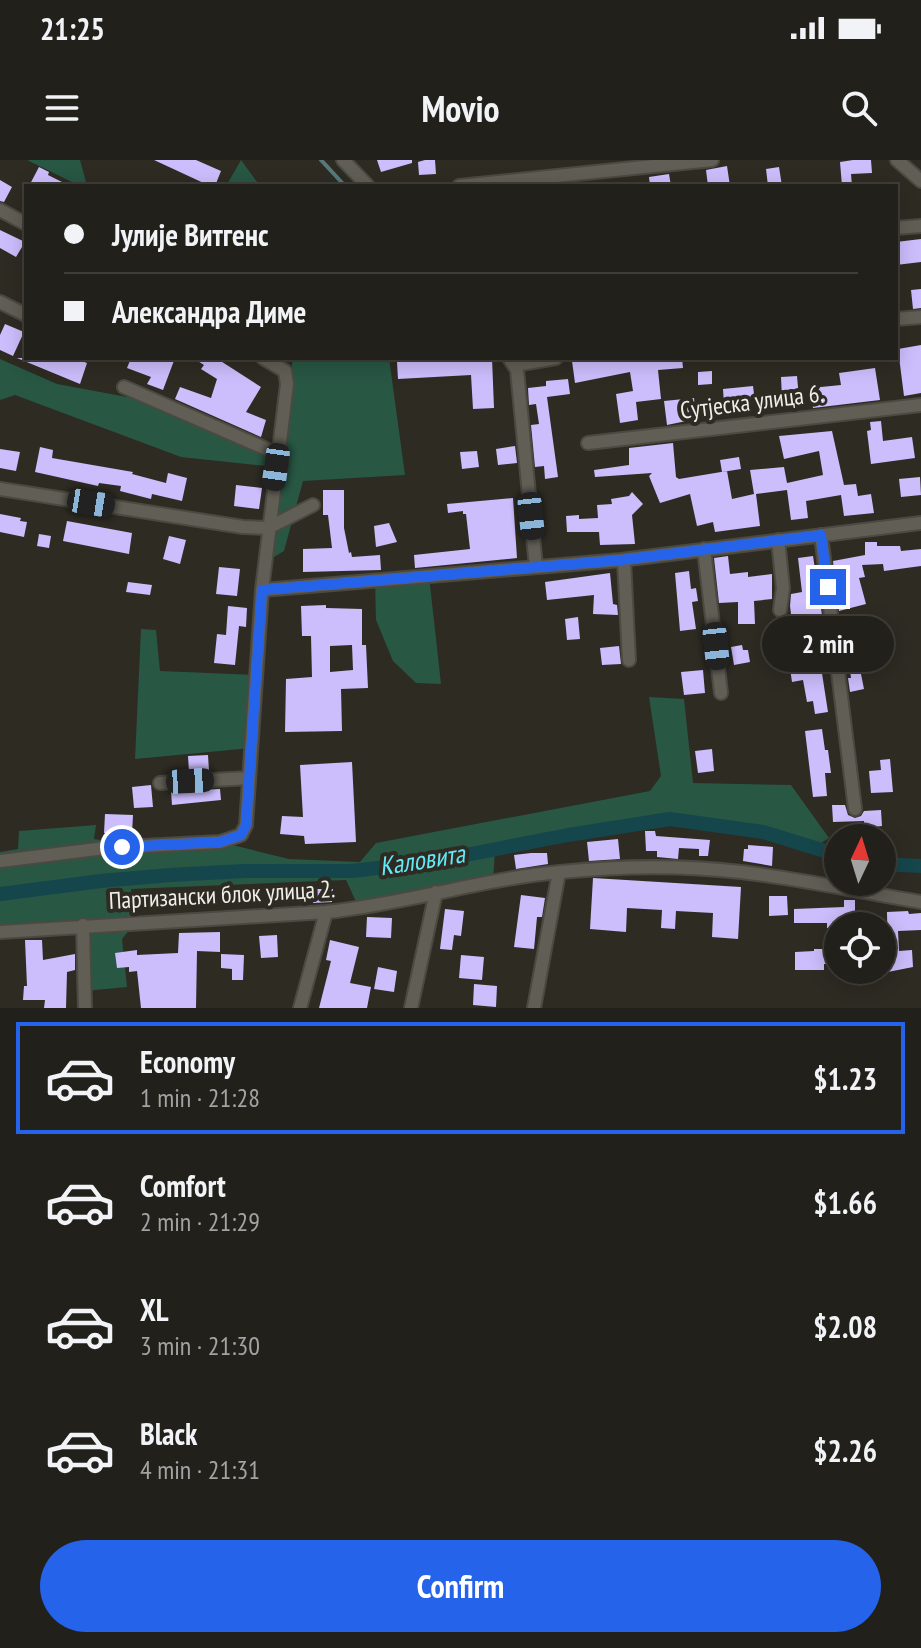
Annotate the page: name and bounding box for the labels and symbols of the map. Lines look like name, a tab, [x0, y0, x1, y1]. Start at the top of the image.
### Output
street label: Сутјеска улица 6.	[678, 377, 825, 426]
car	[261, 442, 291, 492]
car	[65, 487, 117, 519]
car	[517, 491, 545, 541]
route end	[810, 569, 846, 605]
callout: 2 min	[762, 615, 894, 671]
car	[702, 621, 730, 671]
car	[165, 768, 215, 794]
north arrow	[824, 824, 896, 896]
route start	[104, 829, 140, 865]
water label: Каловита	[377, 836, 468, 883]
street label: Партизански блок улица 2.	[108, 873, 336, 916]

